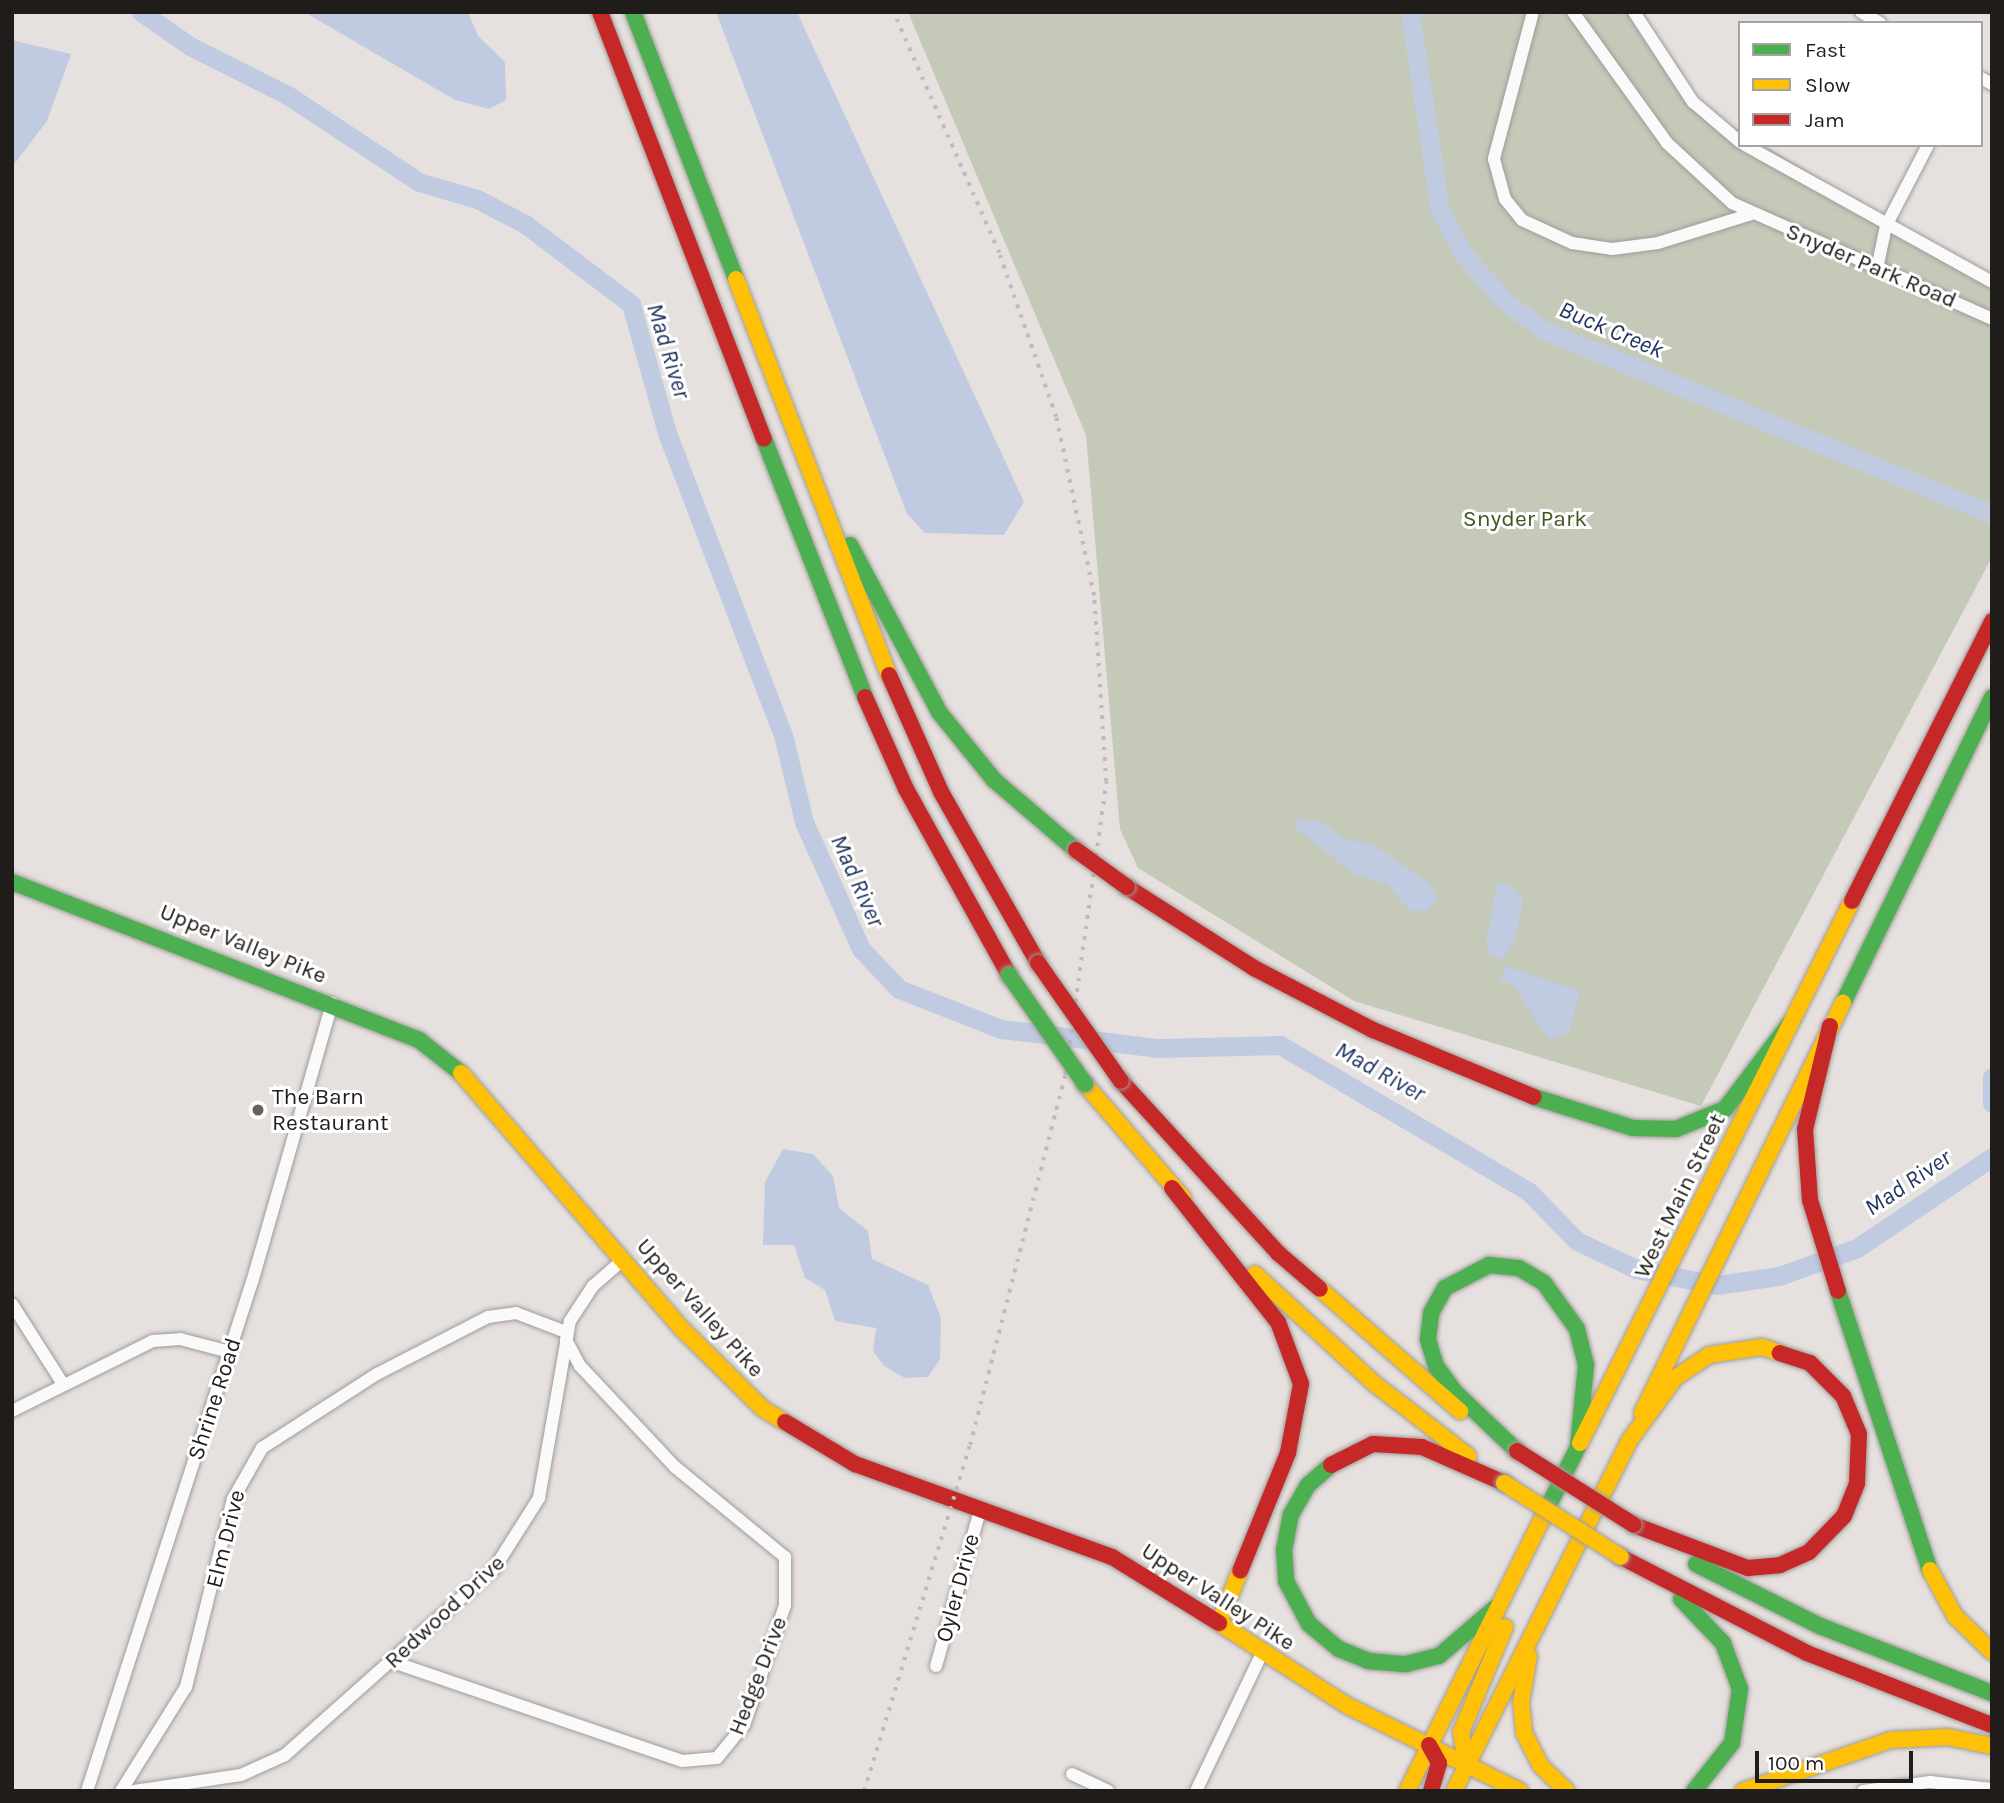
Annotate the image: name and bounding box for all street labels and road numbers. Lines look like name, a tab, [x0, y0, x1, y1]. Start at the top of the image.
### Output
street label: Snyder Park Road	[1781, 218, 1961, 314]
street label: Upper Valley Pike	[156, 898, 330, 990]
street label: West Main Street	[1628, 1109, 1732, 1283]
street label: Upper Valley Pike	[630, 1233, 770, 1383]
street label: Shrine Road	[182, 1334, 248, 1464]
street label: Elm Drive	[201, 1487, 251, 1591]
street label: Oyler Drive	[930, 1531, 986, 1645]
street label: Upper Valley Pike	[1136, 1537, 1300, 1657]
street label: Redwood Drive	[379, 1549, 511, 1675]
street label: Hedge Drive	[723, 1613, 793, 1739]

